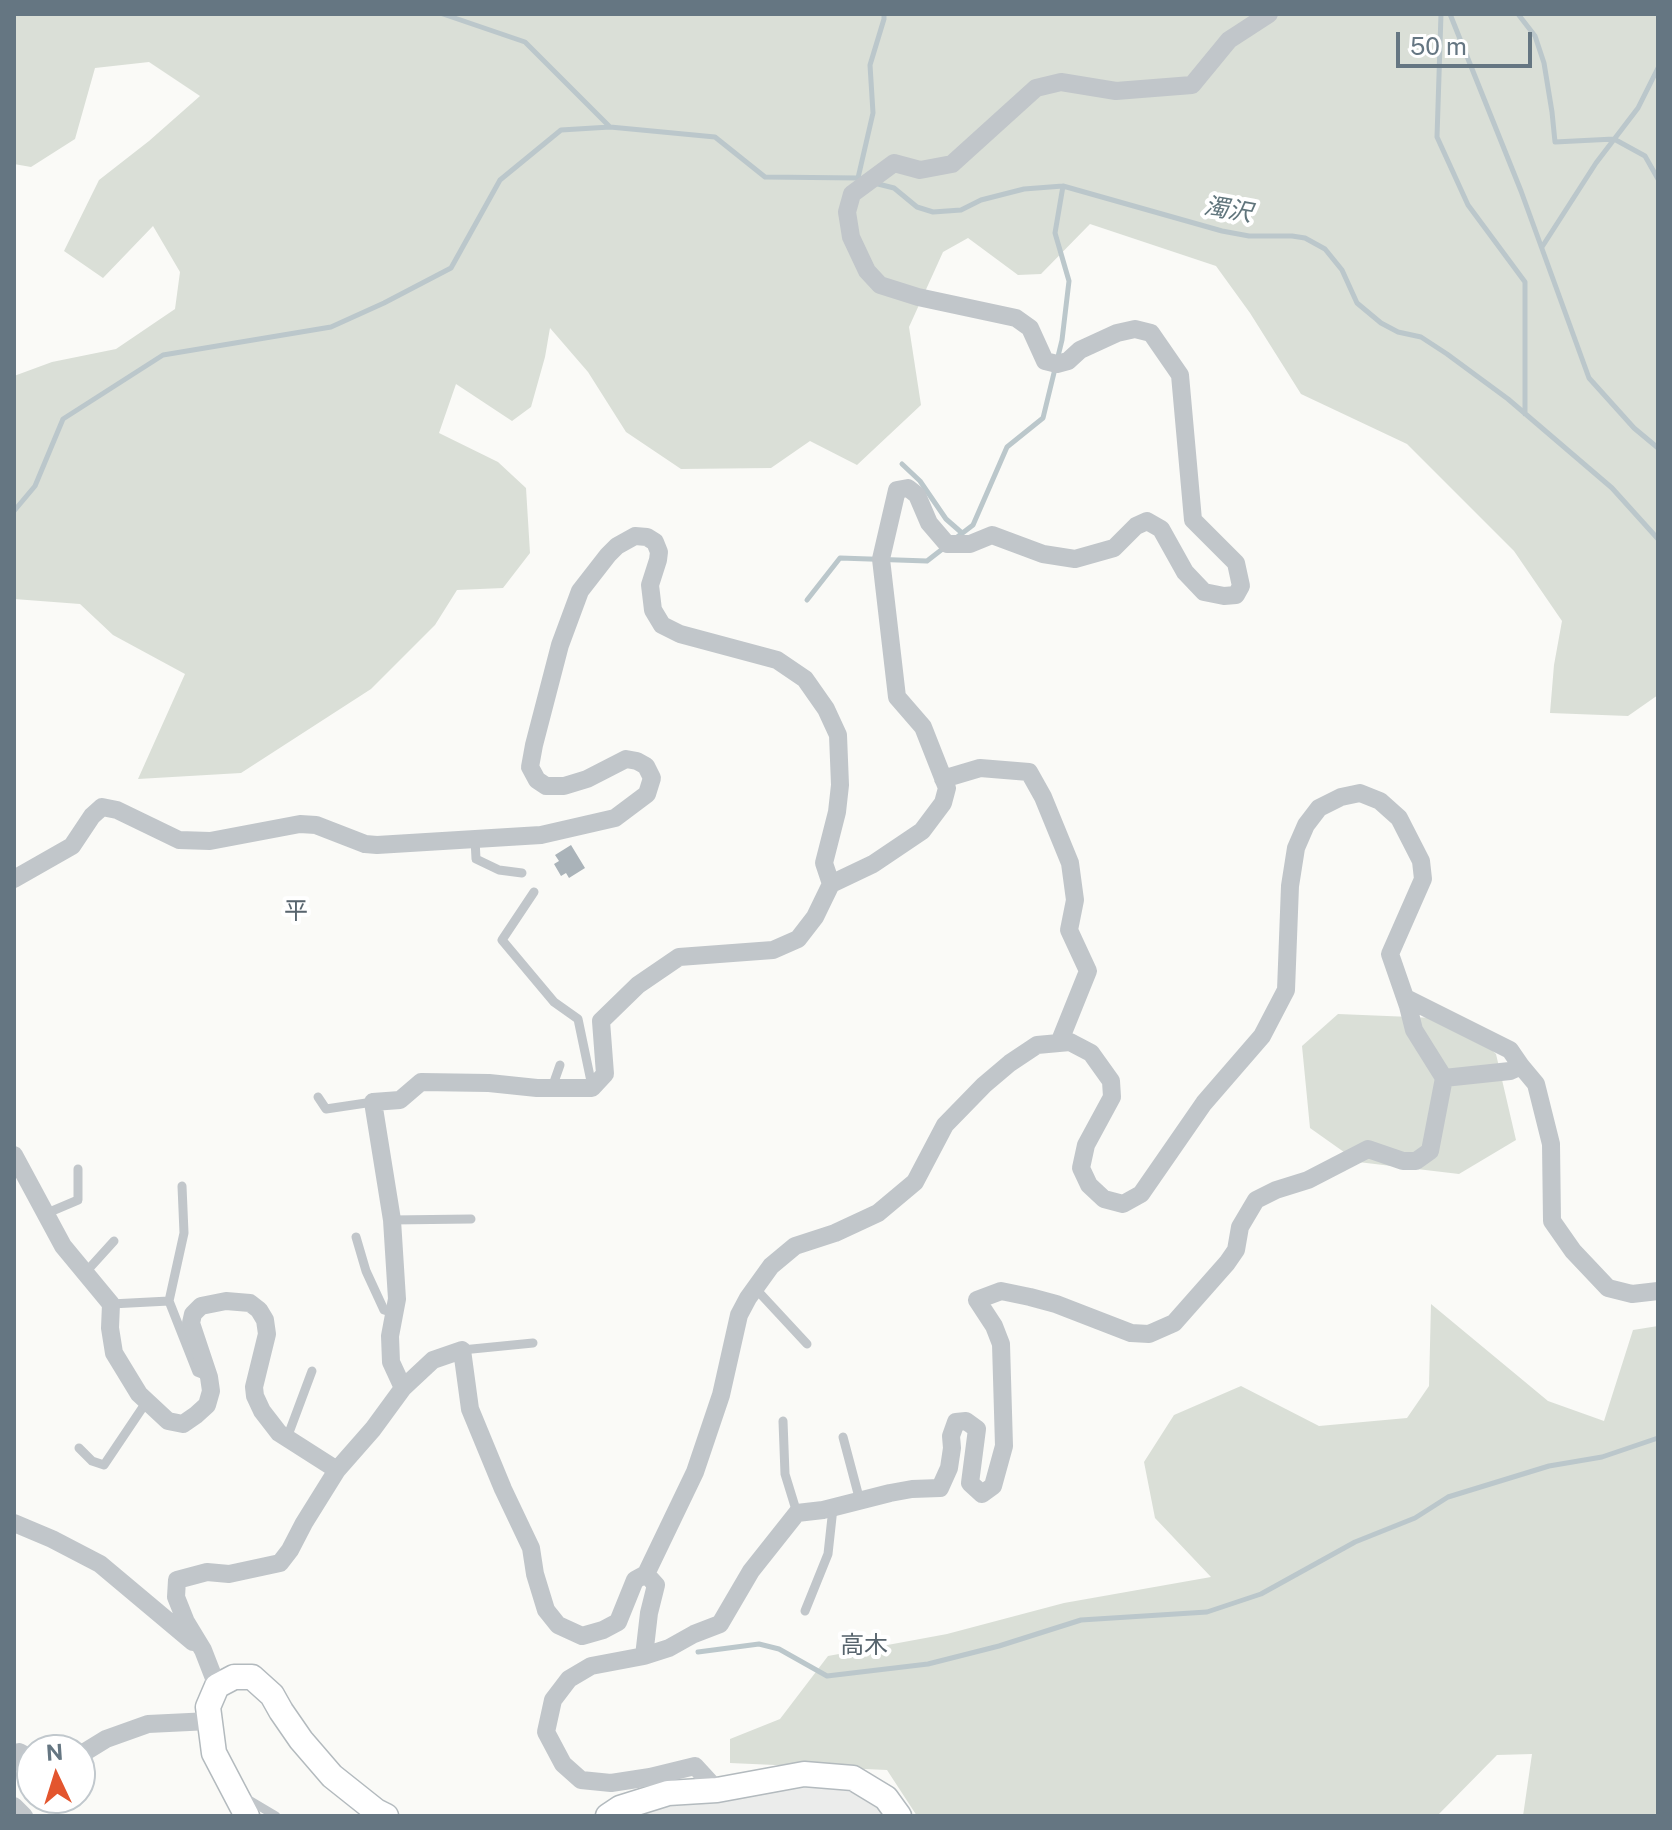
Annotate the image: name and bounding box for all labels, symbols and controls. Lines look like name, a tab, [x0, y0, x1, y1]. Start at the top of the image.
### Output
scale bar	[1400, 16, 1536, 66]
text: 50 m	[1410, 32, 1467, 60]
water label: 濁沢	[1202, 192, 1254, 228]
district label: 平	[284, 898, 308, 926]
district label: 高木	[840, 1632, 888, 1660]
north arrow	[16, 1734, 96, 1814]
text: N	[45, 1738, 64, 1766]

